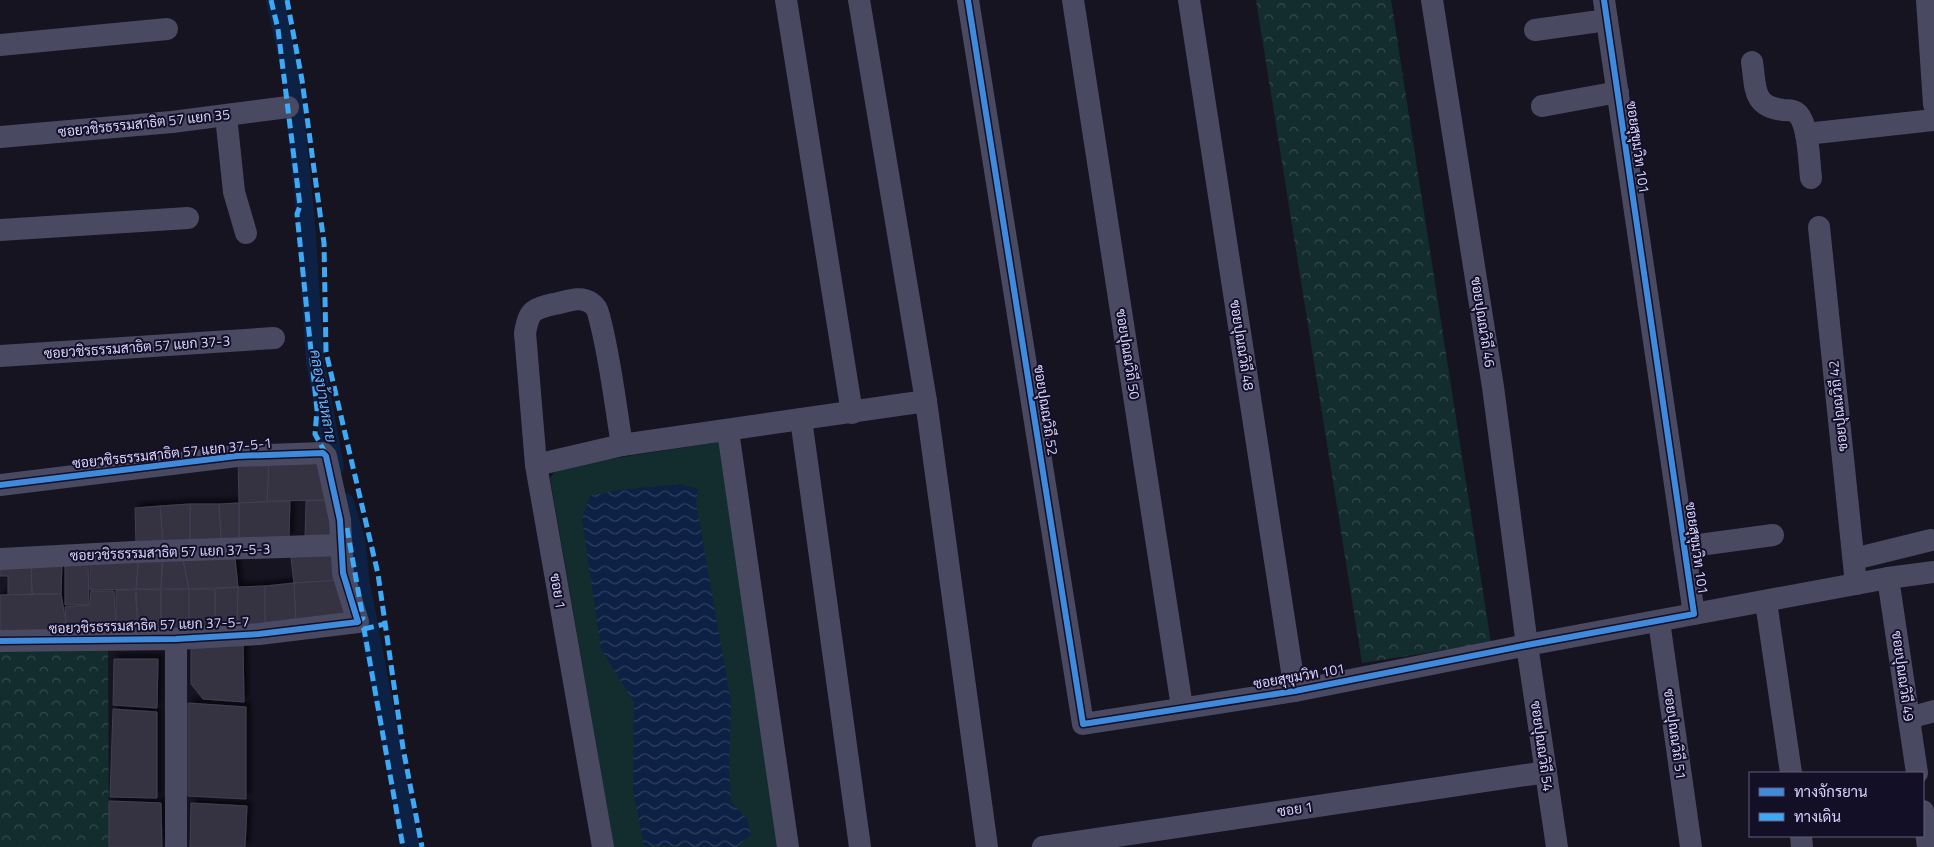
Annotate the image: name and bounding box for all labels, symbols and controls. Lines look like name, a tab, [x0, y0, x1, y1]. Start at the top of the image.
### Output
street label: ซอยสุขุมวิท 101	[1622, 99, 1655, 194]
street label: ซอยวชิรธรรมสาธิต 57 แยก 35	[57, 103, 231, 142]
street label: ซอยปุณณวิถี 46	[1466, 275, 1501, 369]
street label: ซอยปุณณวิถี 48	[1225, 298, 1260, 392]
street label: ซอยปุณณวิถี 50	[1111, 307, 1146, 401]
street label: ซอยวชิรธรรมสาธิต 57 แยก 37-3	[43, 330, 231, 363]
water label: คลองบ้านหลาย	[304, 348, 343, 445]
street label: ซอยปุณณวิถี 42	[1822, 360, 1853, 453]
street label: ซอยปุณณวิถี 52	[1029, 363, 1064, 457]
street label: ซอยวชิรธรรมสาธิต 57 แยก 37-5-1	[71, 432, 273, 473]
street label: ซอยสุขุมวิท 101	[1681, 500, 1714, 595]
street label: ซอยวชิรธรรมสาธิต 57 แยก 37-5-3	[69, 538, 271, 565]
street label: ซอย 1	[545, 571, 572, 610]
street label: ซอยวชิรธรรมสาธิต 57 แยก 37-5-7	[48, 611, 250, 638]
street label: ซอยปุณณวิถี 49	[1887, 629, 1920, 723]
street label: ซอยสุขุมวิท 101	[1251, 657, 1346, 694]
street label: ซอยปุณณวิถี 51	[1659, 687, 1692, 781]
street label: ซอยปุณณวิถี 54	[1526, 699, 1559, 793]
legend	[1749, 772, 1924, 837]
text: ทางจักรยาน	[1794, 780, 1868, 803]
street label: ซอย 1	[1276, 796, 1314, 821]
text: ทางเดิน	[1794, 805, 1841, 828]

